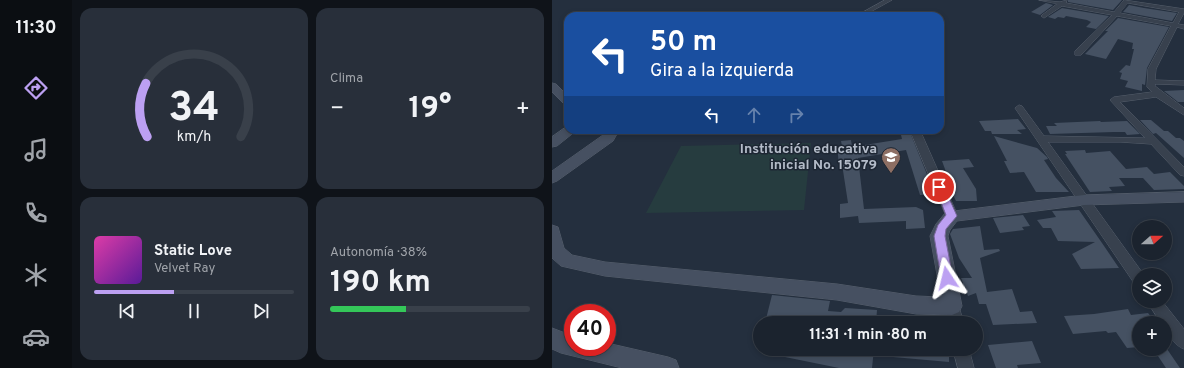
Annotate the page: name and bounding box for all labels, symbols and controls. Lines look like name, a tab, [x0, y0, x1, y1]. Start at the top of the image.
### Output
text: 11:30	[15, 17, 57, 40]
text: 50 m	[650, 25, 717, 61]
icon: left	[584, 28, 636, 80]
text: Gira a la izquierda	[650, 60, 794, 83]
text: Clima	[330, 71, 363, 87]
icon: directions	[22, 74, 50, 102]
text: 34	[168, 82, 220, 135]
text: 19°	[409, 91, 451, 128]
text: −	[330, 96, 344, 123]
text: +	[516, 96, 530, 123]
icon: left	[701, 104, 723, 126]
icon: ahead	[743, 104, 765, 126]
icon: right	[785, 104, 807, 126]
text: km/h	[177, 127, 211, 145]
icon: music	[22, 136, 50, 164]
place label: Institución educativa inicial No. 15079	[740, 141, 877, 174]
school or university icon: Institución educativa inicial No. 15079	[880, 146, 902, 174]
pin	[922, 170, 956, 204]
icon: arrive	[928, 176, 950, 198]
icon: phone	[22, 199, 50, 227]
north arrow	[1132, 220, 1172, 260]
map controls	[1132, 220, 1172, 356]
text: Static Love	[154, 242, 232, 261]
text: Autonomía · 38%	[330, 245, 427, 261]
position arrow	[926, 257, 968, 299]
icon: climate	[22, 261, 50, 289]
text: Velvet Ray	[154, 261, 215, 277]
text: 190 km	[330, 265, 431, 302]
button: layers	[1132, 268, 1172, 308]
icon: previous	[116, 300, 138, 322]
icon: pause	[183, 300, 205, 322]
icon: next	[250, 300, 272, 322]
speed limit sign: 40	[564, 304, 616, 356]
button: +	[1132, 316, 1172, 356]
icon: car	[22, 323, 50, 351]
text: 11:31 · 1 min · 80 m	[809, 326, 927, 345]

